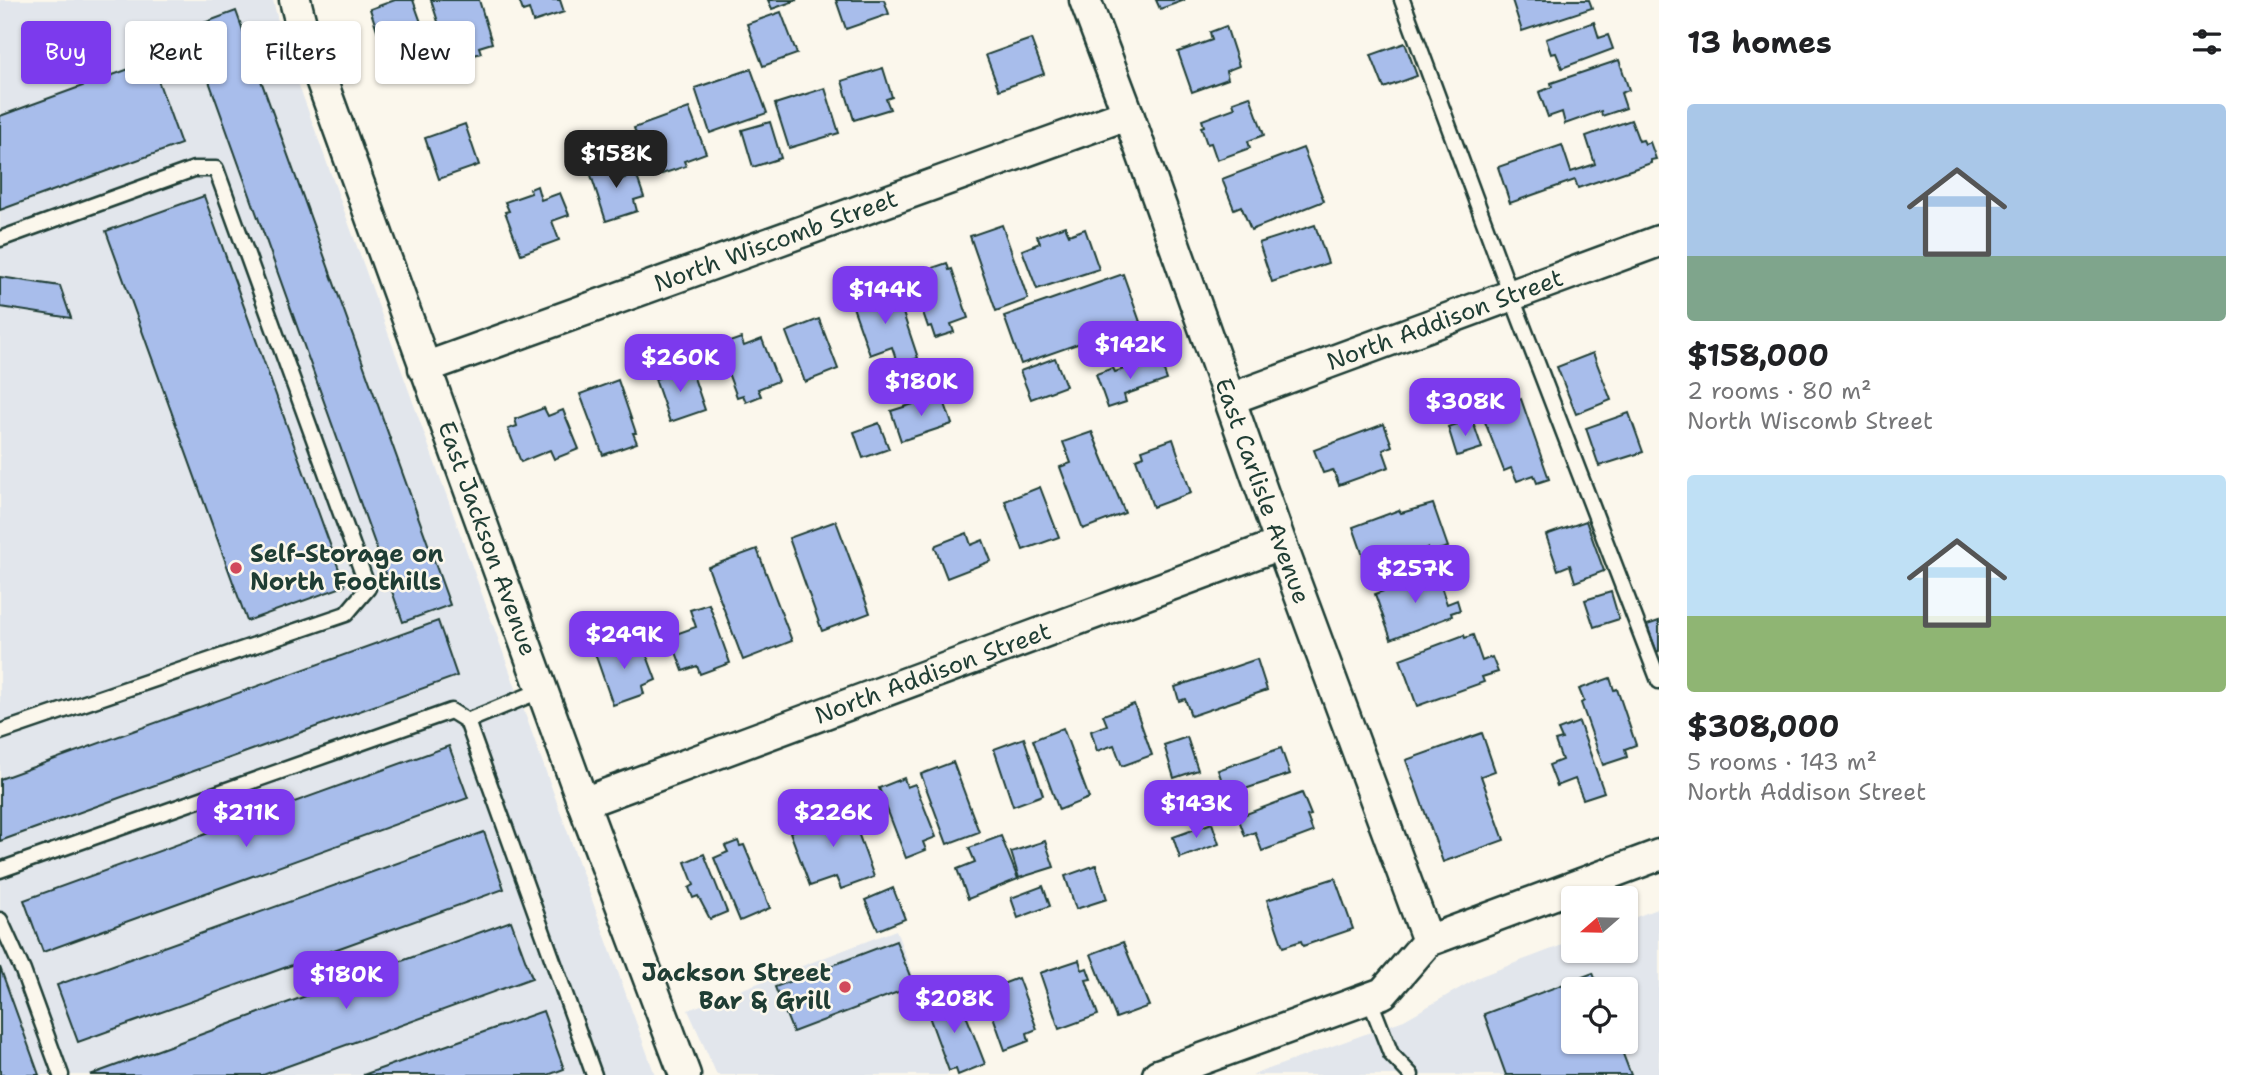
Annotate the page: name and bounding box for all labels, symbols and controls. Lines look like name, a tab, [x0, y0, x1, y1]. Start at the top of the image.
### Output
chip: Buy	[21, 21, 111, 84]
chip: Rent	[125, 21, 227, 84]
chip: Filters	[241, 21, 361, 84]
chip: New	[375, 21, 475, 84]
text: 13 homes	[1687, 22, 1832, 63]
icon: filters	[2188, 23, 2226, 61]
pin: $158K	[567, 130, 665, 190]
text: $158K	[580, 138, 652, 168]
icon: home	[1894, 149, 2020, 275]
street label: North Wiscomb Street	[650, 182, 902, 300]
street label: North Addison Street	[1322, 262, 1568, 378]
pin: $144K	[836, 266, 934, 326]
text: $144K	[849, 274, 921, 304]
pin: $142K	[1081, 322, 1179, 381]
text: $142K	[1094, 329, 1166, 359]
pin: $260K	[631, 334, 729, 394]
text: $158,000	[1687, 335, 1829, 376]
text: $260K	[641, 342, 719, 372]
pin: $180K	[872, 358, 970, 418]
text: $180K	[884, 366, 958, 396]
street label: East Carlisle Avenue	[1207, 374, 1318, 608]
text: 2 rooms · 80 m²	[1687, 376, 1872, 406]
pin: $308K	[1416, 378, 1514, 438]
text: $308K	[1425, 386, 1505, 416]
text: North Wiscomb Street	[1687, 406, 1933, 436]
street label: East Jackson Avenue	[430, 417, 544, 660]
icon: home	[1894, 520, 2020, 646]
place label: Self-Storage on North Foothills	[250, 538, 443, 598]
pin: $257K	[1366, 546, 1464, 605]
text: $257K	[1376, 553, 1454, 583]
marker: Self-Storage on North Foothills	[228, 560, 244, 576]
pin: $249K	[575, 612, 673, 671]
street label: North Addison Street	[810, 615, 1055, 732]
text: $249K	[585, 619, 663, 649]
text: $308,000	[1687, 706, 1839, 747]
text: 5 rooms · 143 m²	[1687, 747, 1877, 777]
text: North Addison Street	[1687, 777, 1926, 807]
pin: $143K	[1147, 780, 1245, 840]
text: $143K	[1160, 788, 1232, 818]
pin: $211K	[197, 790, 295, 849]
pin: $226K	[784, 790, 882, 849]
text: $211K	[213, 797, 279, 827]
text: $226K	[794, 797, 872, 827]
north arrow	[1561, 886, 1638, 962]
map controls	[1561, 886, 1638, 1054]
pin: $180K	[297, 951, 395, 1011]
place label: Jackson Street Bar & Grill	[642, 957, 831, 1017]
text: $180K	[309, 959, 383, 989]
pin: $208K	[905, 976, 1003, 1035]
button: locate	[1561, 977, 1638, 1054]
marker: Jackson Street Bar & Grill	[837, 979, 853, 995]
text: $208K	[915, 983, 993, 1013]

